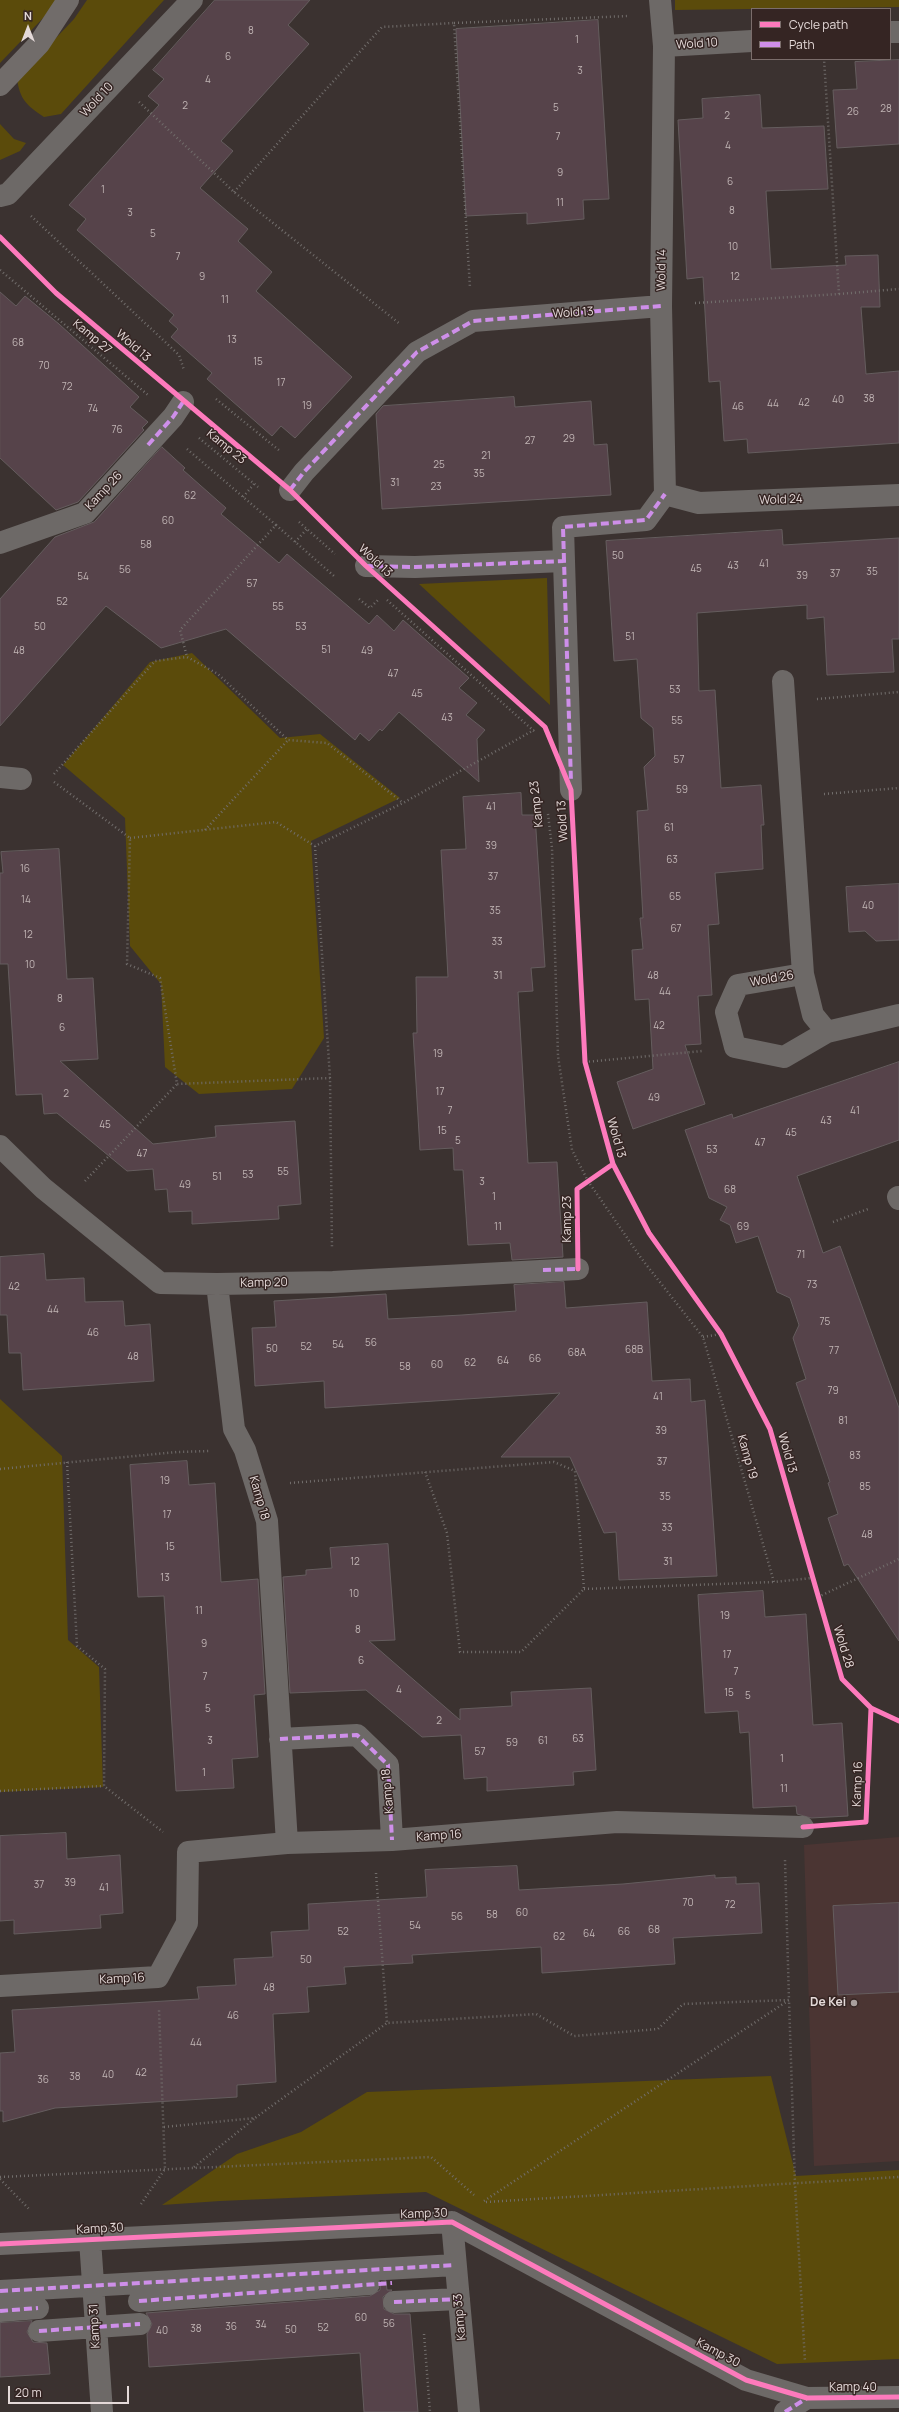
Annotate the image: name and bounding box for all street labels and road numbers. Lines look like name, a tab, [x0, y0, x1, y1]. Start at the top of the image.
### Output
street label: Wold 10	[676, 35, 718, 53]
street label: Wold 10	[77, 80, 117, 120]
street label: Wold 14	[654, 249, 670, 291]
street label: Wold 13	[552, 304, 594, 322]
street label: Kamp 27	[70, 317, 114, 357]
street label: Wold 13	[113, 327, 153, 365]
street label: Kamp 23	[203, 427, 249, 467]
street label: Kamp 26	[82, 469, 126, 513]
street label: Wold 24	[759, 492, 803, 508]
street label: Wold 13	[355, 542, 395, 580]
street label: Kamp 23	[527, 780, 547, 828]
street label: Wold 13	[555, 800, 571, 842]
street label: Wold 26	[749, 968, 795, 990]
street label: Wold 13	[603, 1116, 629, 1160]
street label: Kamp 23	[561, 1196, 575, 1242]
street label: Kamp 20	[240, 1275, 288, 1291]
street label: Wold 13	[774, 1431, 800, 1475]
street label: Kamp 19	[734, 1433, 760, 1481]
street label: Kamp 18	[246, 1474, 272, 1522]
street label: Wold 28	[830, 1624, 856, 1670]
street label: Kamp 16	[850, 1761, 866, 1807]
street label: Kamp 18	[379, 1768, 397, 1814]
street label: Kamp 16	[416, 1827, 462, 1845]
street label: Kamp 16	[99, 1971, 145, 1987]
street label: Kamp 30	[400, 2206, 448, 2222]
street label: Kamp 30	[76, 2221, 124, 2237]
street label: Kamp 33	[451, 2293, 469, 2341]
street label: Kamp 31	[87, 2303, 103, 2349]
street label: Kamp 30	[694, 2336, 742, 2370]
street label: Kamp 40	[829, 2381, 877, 2395]

